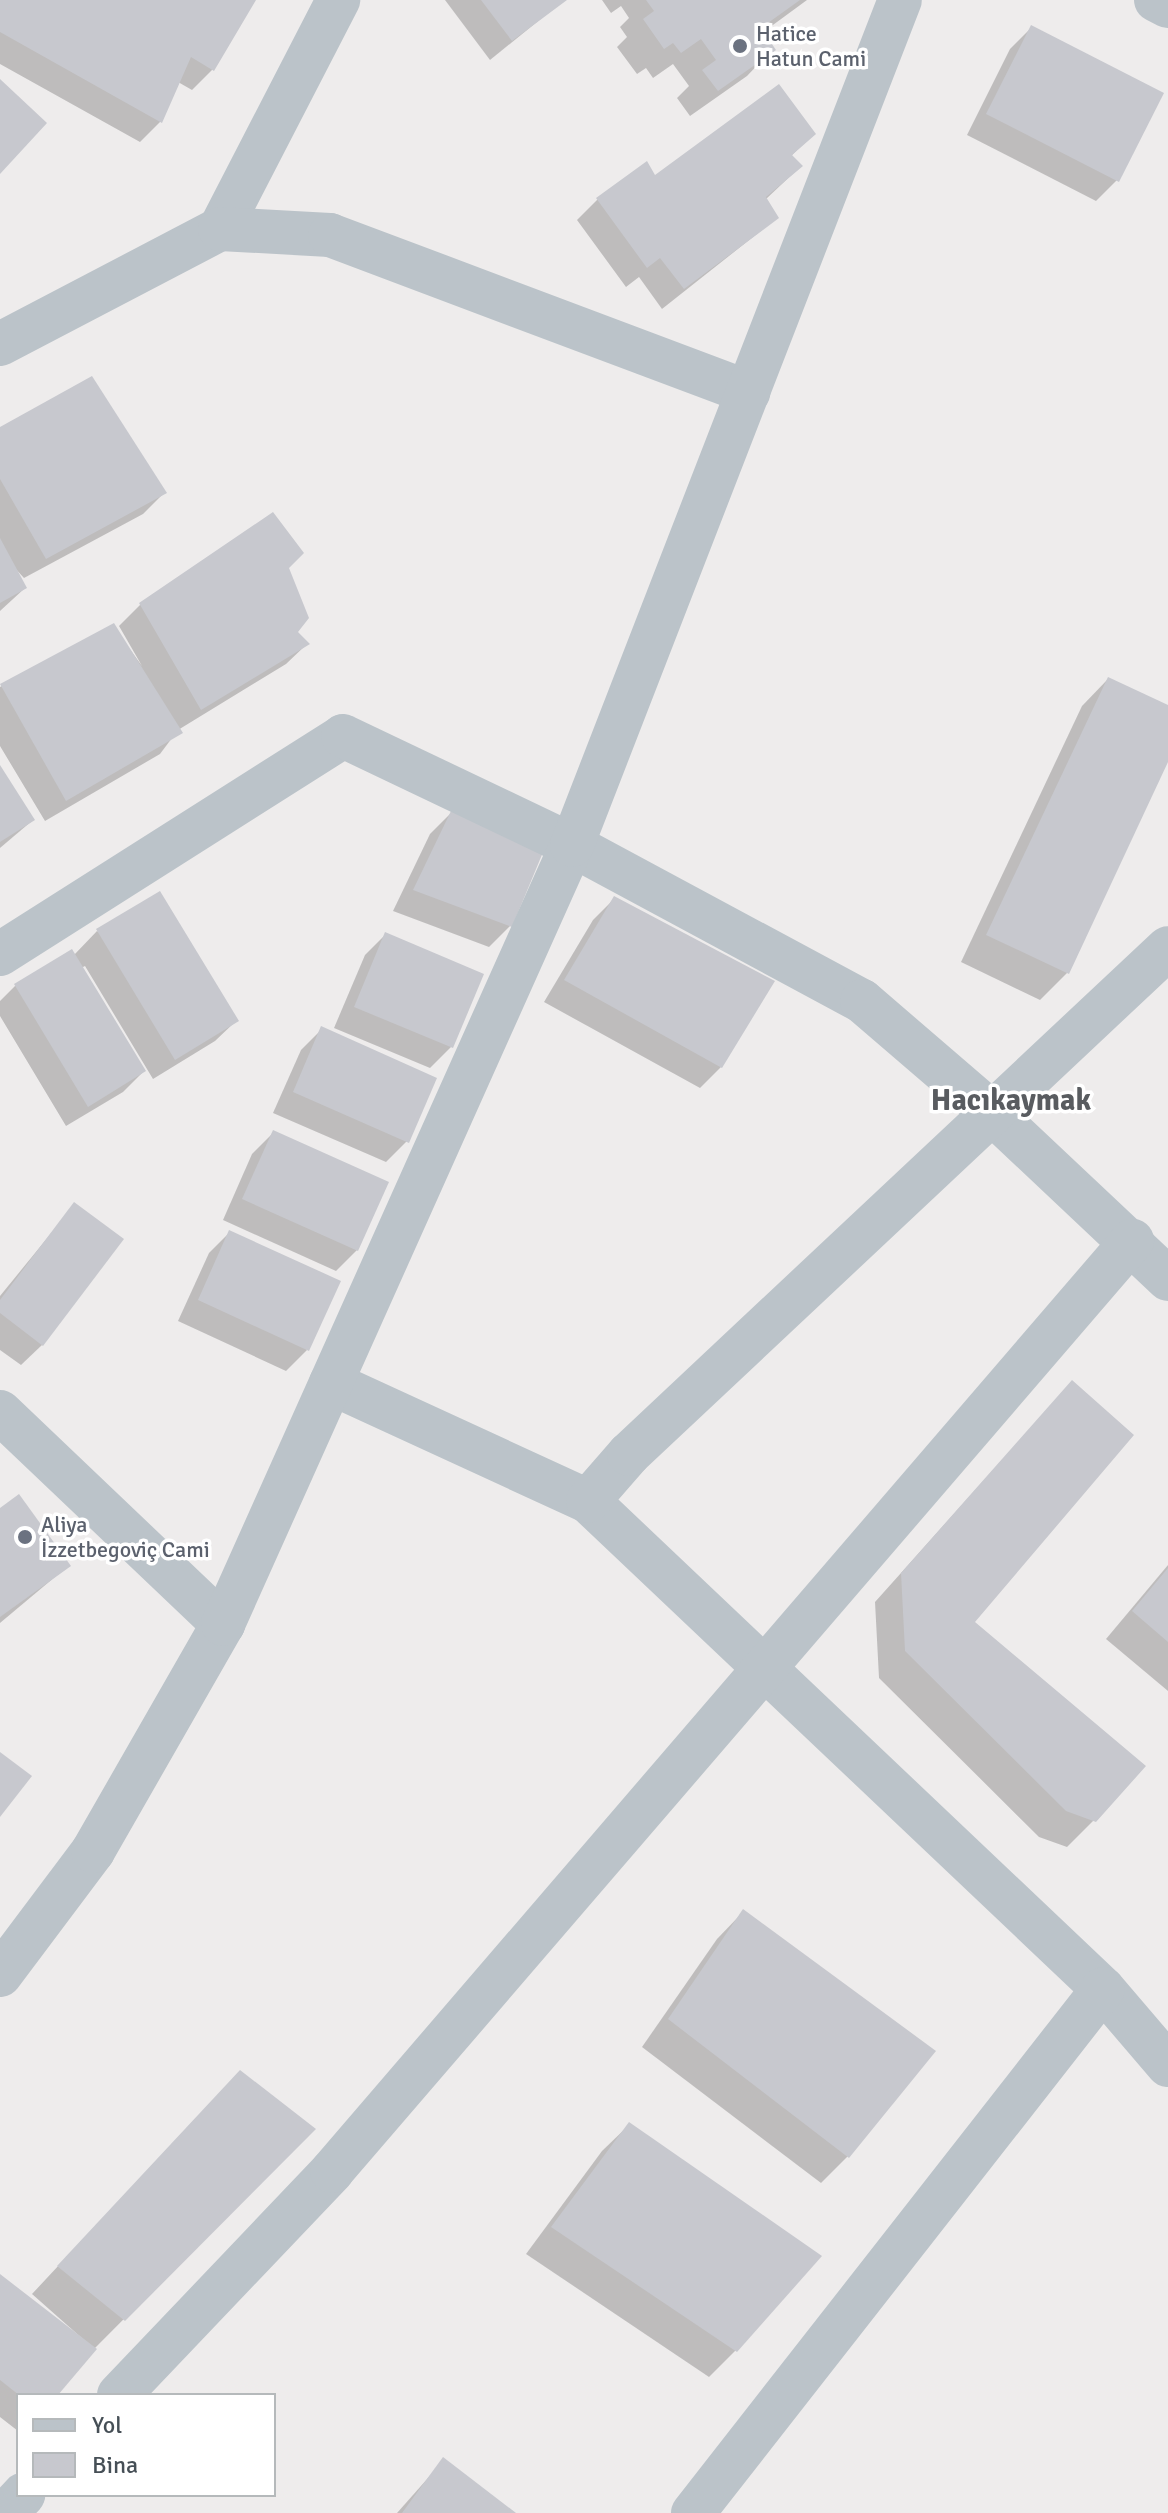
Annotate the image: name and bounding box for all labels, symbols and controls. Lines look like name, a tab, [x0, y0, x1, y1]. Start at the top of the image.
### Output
place label: Hatice Hatun Cami	[756, 20, 866, 72]
marker: Hatice Hatun Cami	[731, 37, 749, 55]
district label: Hacıkaymak	[931, 1083, 1091, 1119]
place label: Aliya İzzetbegoviç Cami	[41, 1511, 210, 1562]
marker: Aliya İzzetbegoviç Cami	[16, 1528, 34, 1546]
legend	[16, 2393, 276, 2497]
text: Yol	[92, 2410, 122, 2440]
text: Bina	[92, 2450, 138, 2480]

